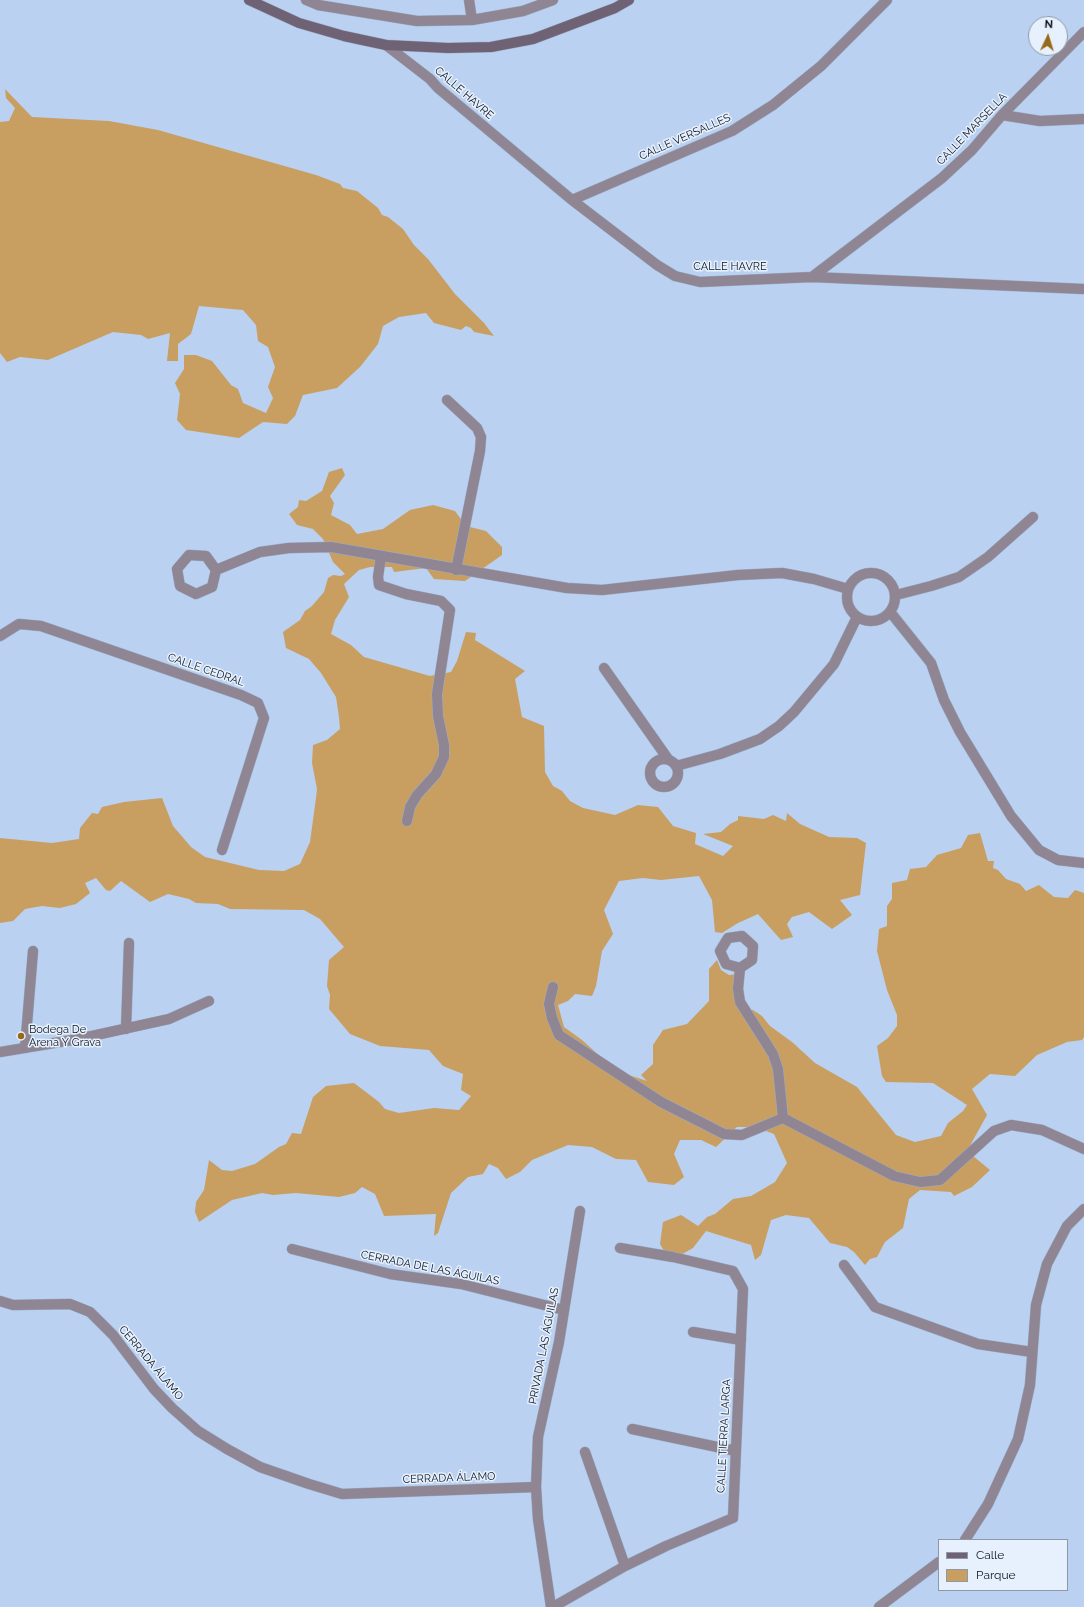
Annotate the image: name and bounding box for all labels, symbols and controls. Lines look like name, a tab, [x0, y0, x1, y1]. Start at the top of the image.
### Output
north arrow	[1028, 16, 1068, 56]
text: N	[1044, 18, 1053, 31]
street label: CALLE HAVRE	[432, 64, 496, 122]
street label: CALLE MARSELLA	[934, 90, 1010, 168]
street label: CALLE VERSALLES	[637, 111, 733, 163]
street label: CALLE HAVRE	[693, 260, 767, 274]
street label: CALLE CEDRAL	[166, 651, 246, 689]
place label: Bodega De Arena Y Grava	[29, 1023, 101, 1049]
marker: Bodega De Arena Y Grava	[16, 1031, 26, 1041]
street label: CERRADA DE LAS ÁGUILAS	[360, 1248, 500, 1288]
street label: PRIVADA LAS ÁGUILAS	[526, 1287, 562, 1405]
street label: CERRADA ÁLAMO	[116, 1323, 186, 1403]
street label: CALLE TIERRA LARGA	[714, 1379, 734, 1493]
street label: CERRADA ÁLAMO	[402, 1470, 496, 1486]
legend	[938, 1539, 1068, 1591]
text: Calle	[976, 1548, 1004, 1562]
text: Parque	[976, 1568, 1016, 1582]

